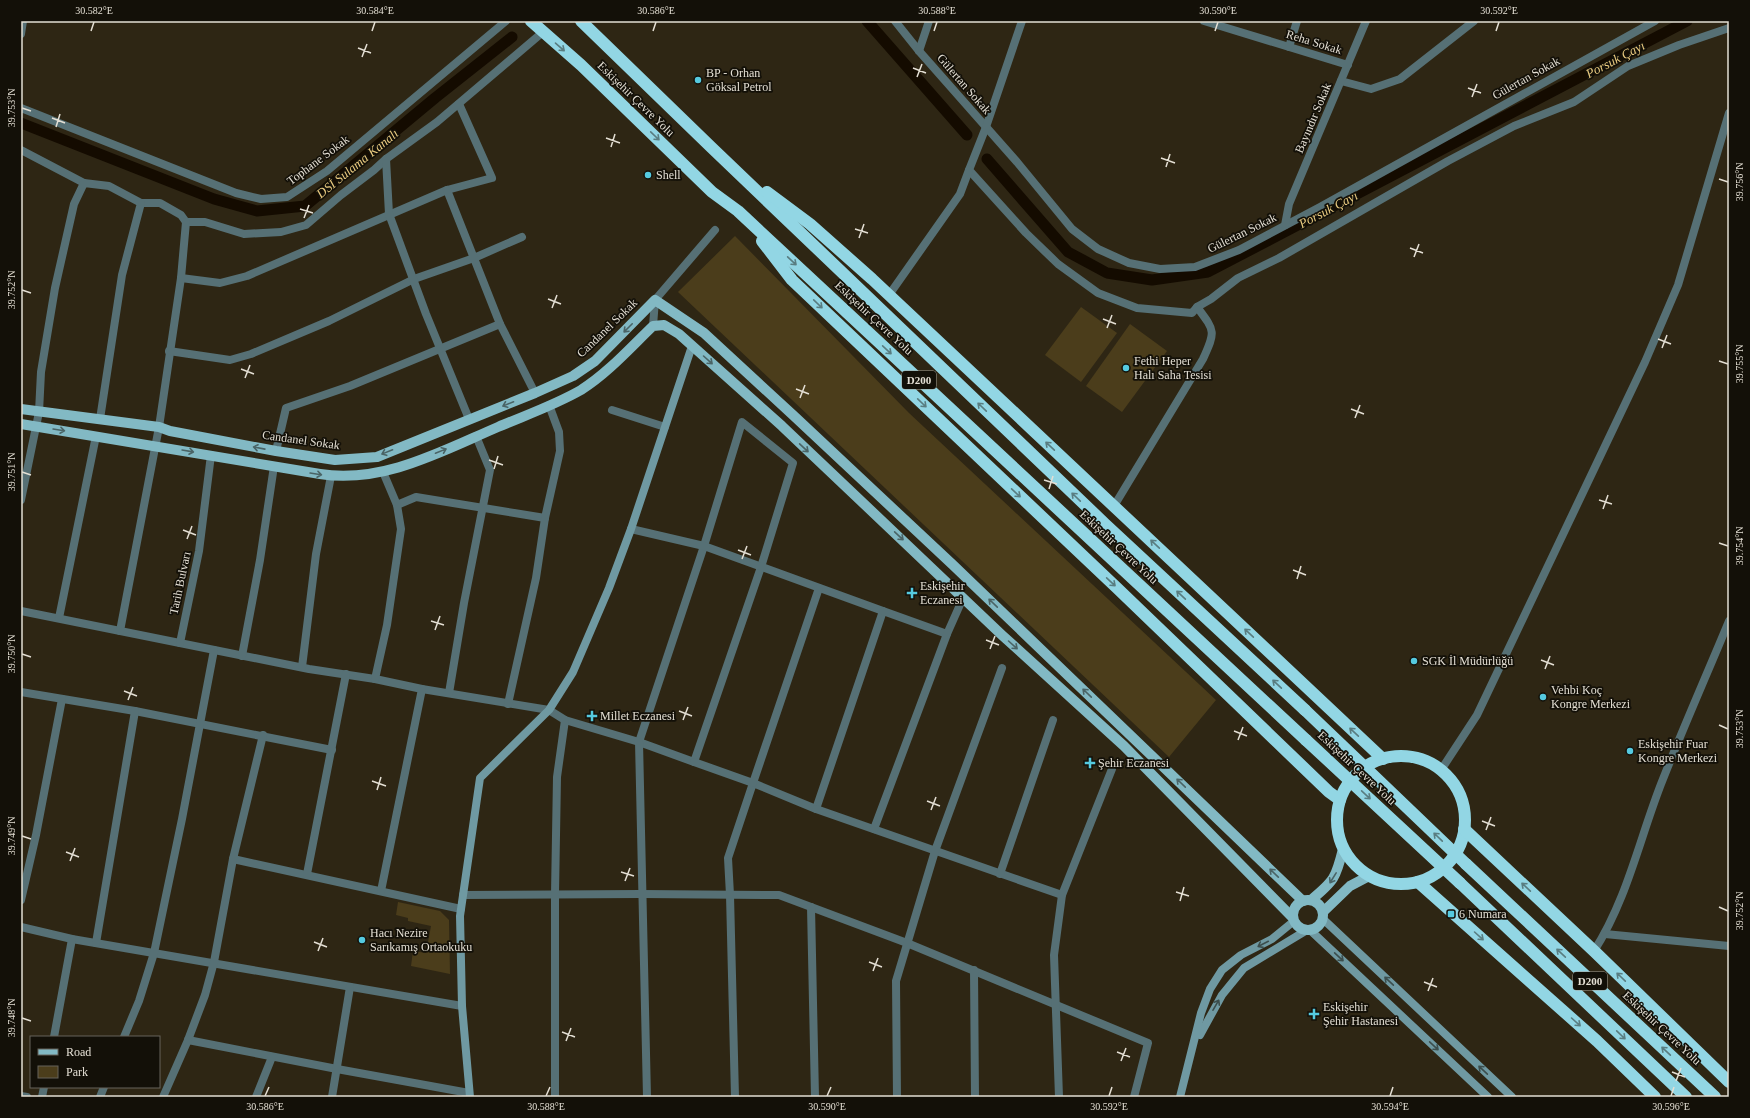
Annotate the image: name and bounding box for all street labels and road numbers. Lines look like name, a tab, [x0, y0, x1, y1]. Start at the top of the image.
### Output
street label: Reha Sokak	[1284, 27, 1344, 57]
street label: Gülertan Sokak	[934, 51, 994, 117]
street label: Gülertan Sokak	[1490, 54, 1562, 102]
street label: Eskişehir Çevre Yolu	[595, 59, 677, 139]
street label: Bayındır Sokak	[1292, 81, 1334, 155]
street label: Tophane Sokak	[284, 132, 352, 188]
street label: Gülertan Sokak	[1205, 210, 1279, 256]
street label: Eskişehir Çevre Yolu	[832, 278, 916, 358]
street label: Candanel Sokak	[574, 296, 640, 360]
road number: D200	[902, 371, 936, 389]
street label: Candanel Sokak	[261, 428, 341, 452]
street label: Eskişehir Çevre Yolu	[1077, 507, 1161, 587]
street label: Tarih Bulvarı	[166, 550, 194, 616]
street label: Eskişehir Çevre Yolu	[1315, 728, 1399, 808]
road number: D200	[1573, 972, 1607, 990]
street label: Eskişehir Çevre Yolu	[1620, 988, 1704, 1068]

